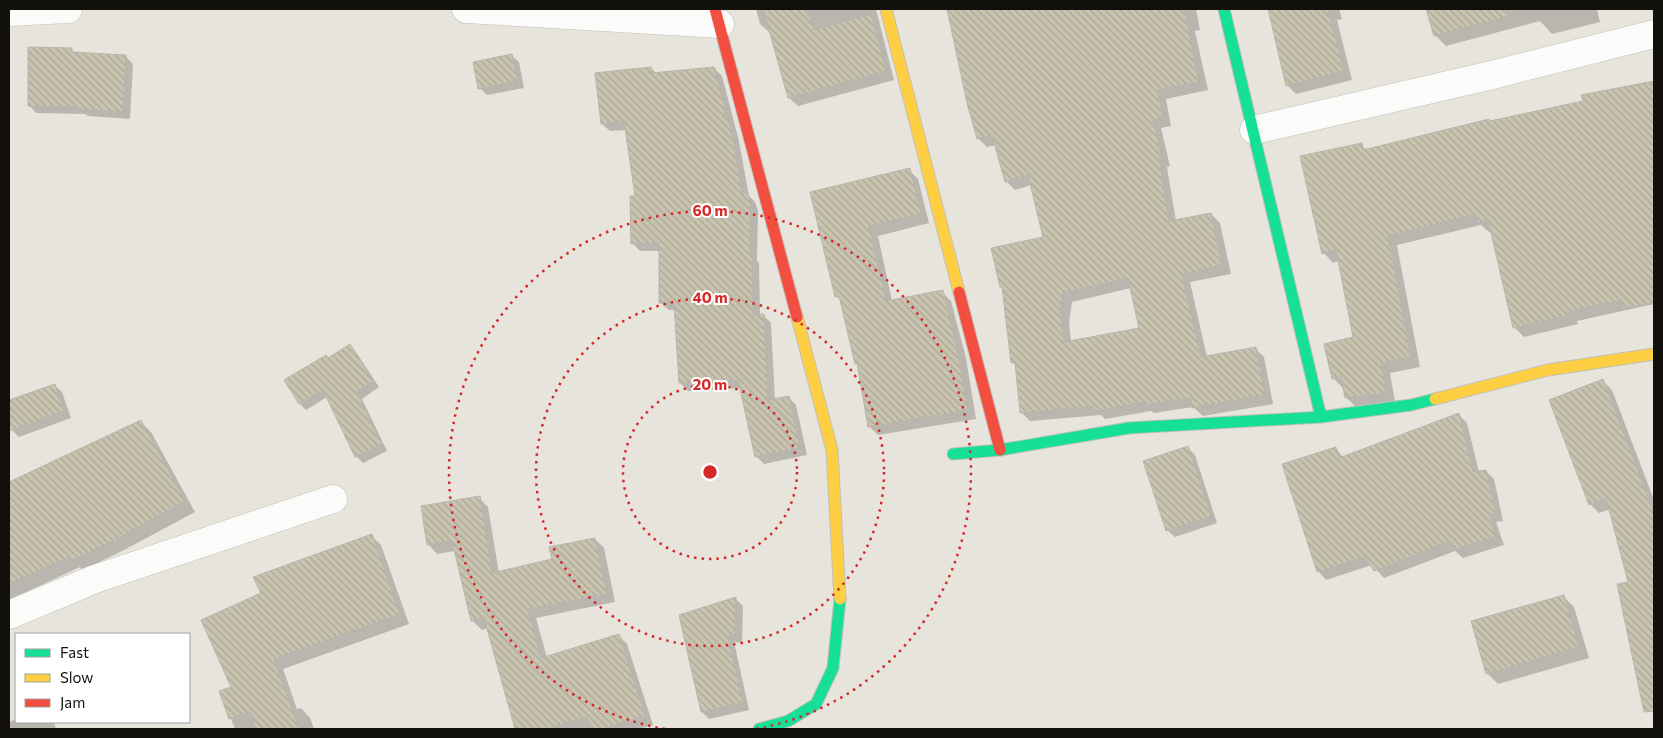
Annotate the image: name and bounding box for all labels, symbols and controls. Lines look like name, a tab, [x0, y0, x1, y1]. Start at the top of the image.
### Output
text: 60 m	[692, 201, 728, 219]
text: 40 m	[692, 288, 728, 306]
text: 20 m	[693, 375, 727, 393]
centre of rings	[701, 463, 719, 481]
legend	[15, 633, 190, 723]
text: Fast	[60, 643, 89, 661]
text: Slow	[60, 668, 93, 686]
text: Jam	[60, 693, 85, 711]

